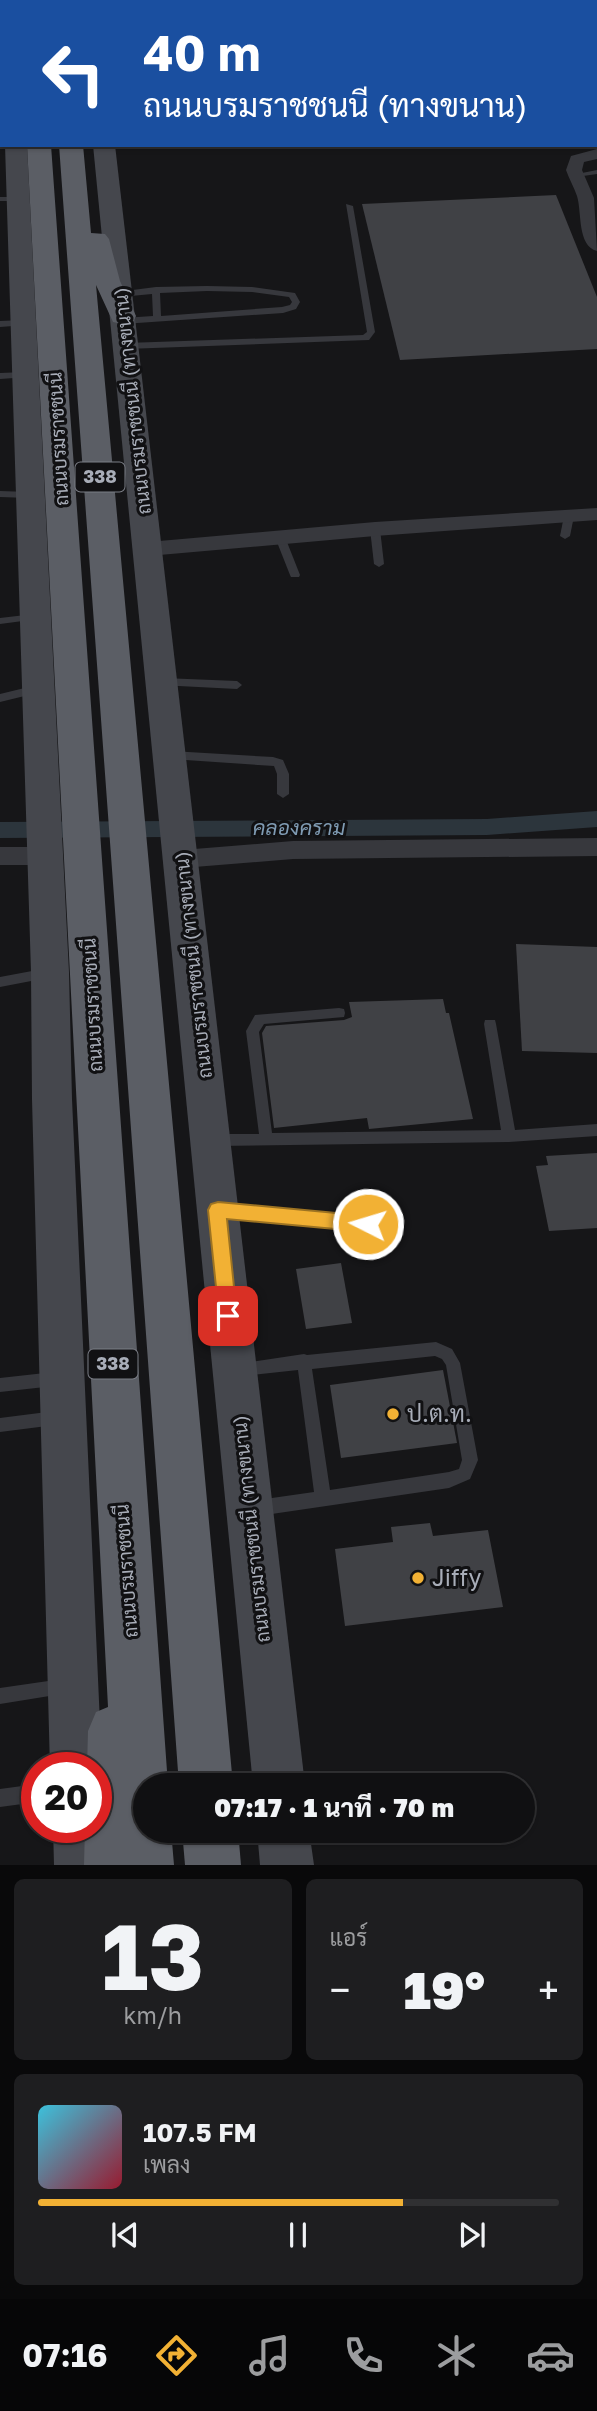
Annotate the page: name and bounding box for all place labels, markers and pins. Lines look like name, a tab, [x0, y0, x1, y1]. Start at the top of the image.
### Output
pin	[198, 1286, 258, 1346]
place label: ป.ต.ท.	[407, 1399, 472, 1427]
marker: ป.ต.ท.	[385, 1406, 401, 1422]
place label: Jiffy	[432, 1563, 481, 1591]
marker: Jiffy	[410, 1570, 426, 1586]

